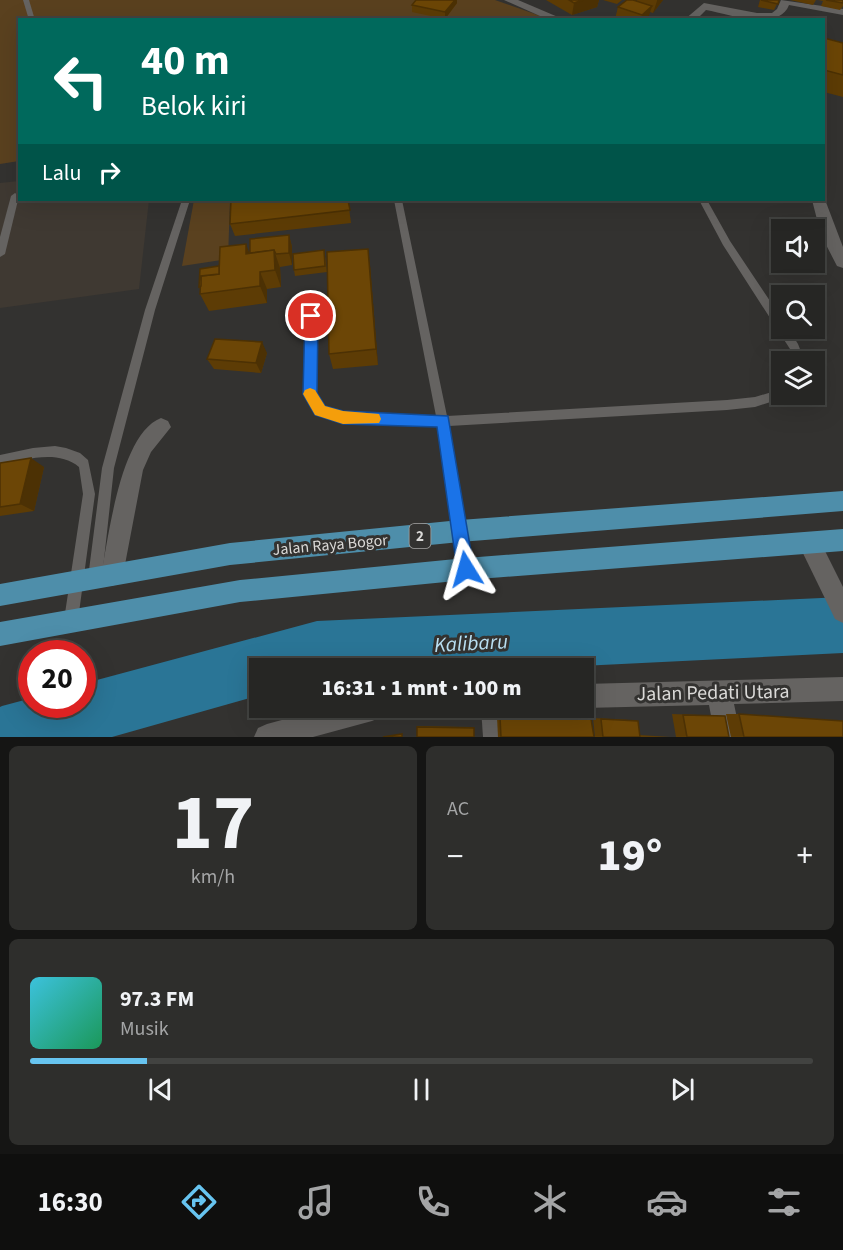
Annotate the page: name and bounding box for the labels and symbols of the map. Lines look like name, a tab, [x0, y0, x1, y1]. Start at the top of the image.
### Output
pin	[285, 290, 336, 341]
road number: 2	[410, 524, 430, 548]
street label: Jalan Raya Bogor	[272, 529, 389, 561]
position arrow	[434, 537, 498, 601]
water label: Kalibaru	[433, 626, 509, 660]
speed limit sign: 20	[18, 640, 96, 718]
street label: Jalan Pedati Utara	[636, 678, 790, 708]

